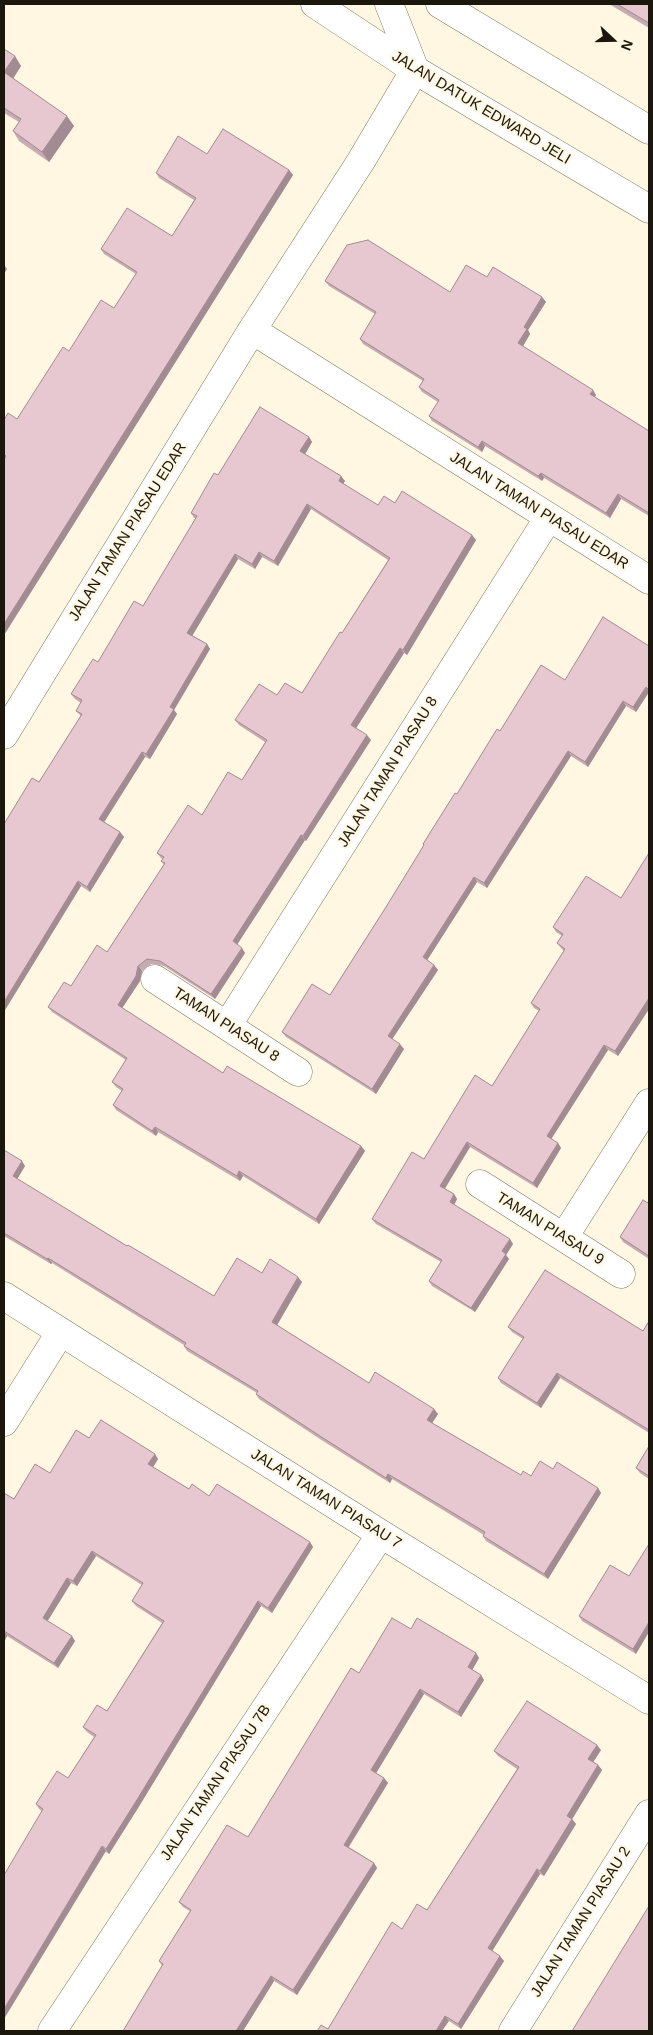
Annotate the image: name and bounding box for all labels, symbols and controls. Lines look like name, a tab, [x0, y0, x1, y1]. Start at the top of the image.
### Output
north arrow	[588, 15, 638, 65]
text: N	[618, 38, 636, 53]
street label: JALAN DATUK EDWARD JELI	[388, 47, 574, 169]
street label: JALAN TAMAN PIASAU EDAR	[65, 439, 191, 625]
street label: JALAN TAMAN PIASAU EDAR	[446, 448, 632, 574]
street label: JALAN TAMAN PIASAU 8	[334, 693, 442, 851]
street label: TAMAN PIASAU 8	[169, 984, 283, 1066]
street label: TAMAN PIASAU 9	[493, 1189, 607, 1269]
street label: JALAN TAMAN PIASAU 7	[247, 1445, 405, 1553]
street label: JALAN TAMAN PIASAU 7B	[157, 1702, 275, 1864]
street label: JALAN TAMAN PIASAU 2	[527, 1843, 635, 2001]

